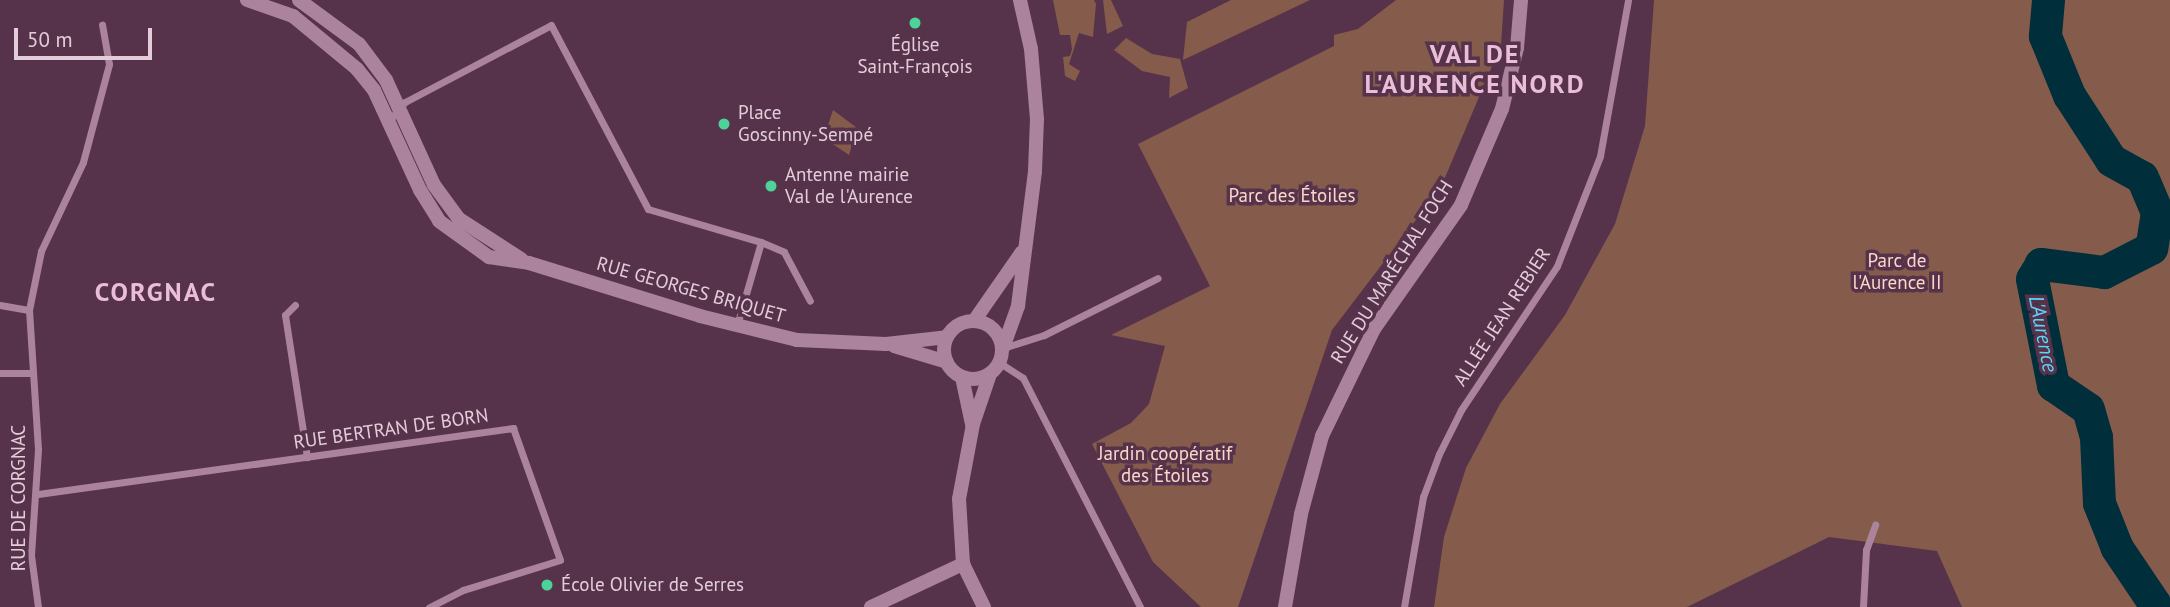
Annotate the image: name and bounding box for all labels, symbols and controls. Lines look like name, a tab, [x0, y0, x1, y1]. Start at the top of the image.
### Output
scale bar	[18, 14, 156, 58]
marker: Église Saint-François	[907, 15, 923, 31]
text: 50 m	[27, 26, 73, 53]
place label: Église Saint-François	[857, 34, 973, 78]
district label: VAL DE L'AURENCE NORD	[1366, 38, 1584, 100]
place label: Place Goscinny-Sempé	[738, 102, 873, 146]
marker: Place Goscinny-Sempé	[716, 116, 732, 132]
place label: Antenne mairie Val de l'Aurence	[785, 164, 913, 208]
street label: RUE DU MARÉCHAL FOCH	[1326, 176, 1458, 368]
marker: Antenne mairie Val de l'Aurence	[763, 178, 779, 194]
park label: Parc des Étoiles	[1228, 185, 1356, 207]
street label: ALLÉE JEAN REBIER	[1449, 243, 1555, 391]
park label: Parc de l'Aurence II	[1852, 250, 1942, 294]
street label: RUE GEORGES BRIQUET	[594, 252, 788, 328]
district label: CORGNAC	[96, 276, 216, 308]
water label: L'Aurence	[2023, 294, 2063, 374]
street label: RUE BERTRAN DE BORN	[292, 404, 490, 454]
street label: RUE DE CORGNAC	[8, 425, 30, 571]
park label: Jardin coopératif des Étoiles	[1098, 443, 1232, 487]
place label: École Olivier de Serres	[561, 574, 744, 596]
marker: École Olivier de Serres	[539, 577, 555, 593]

